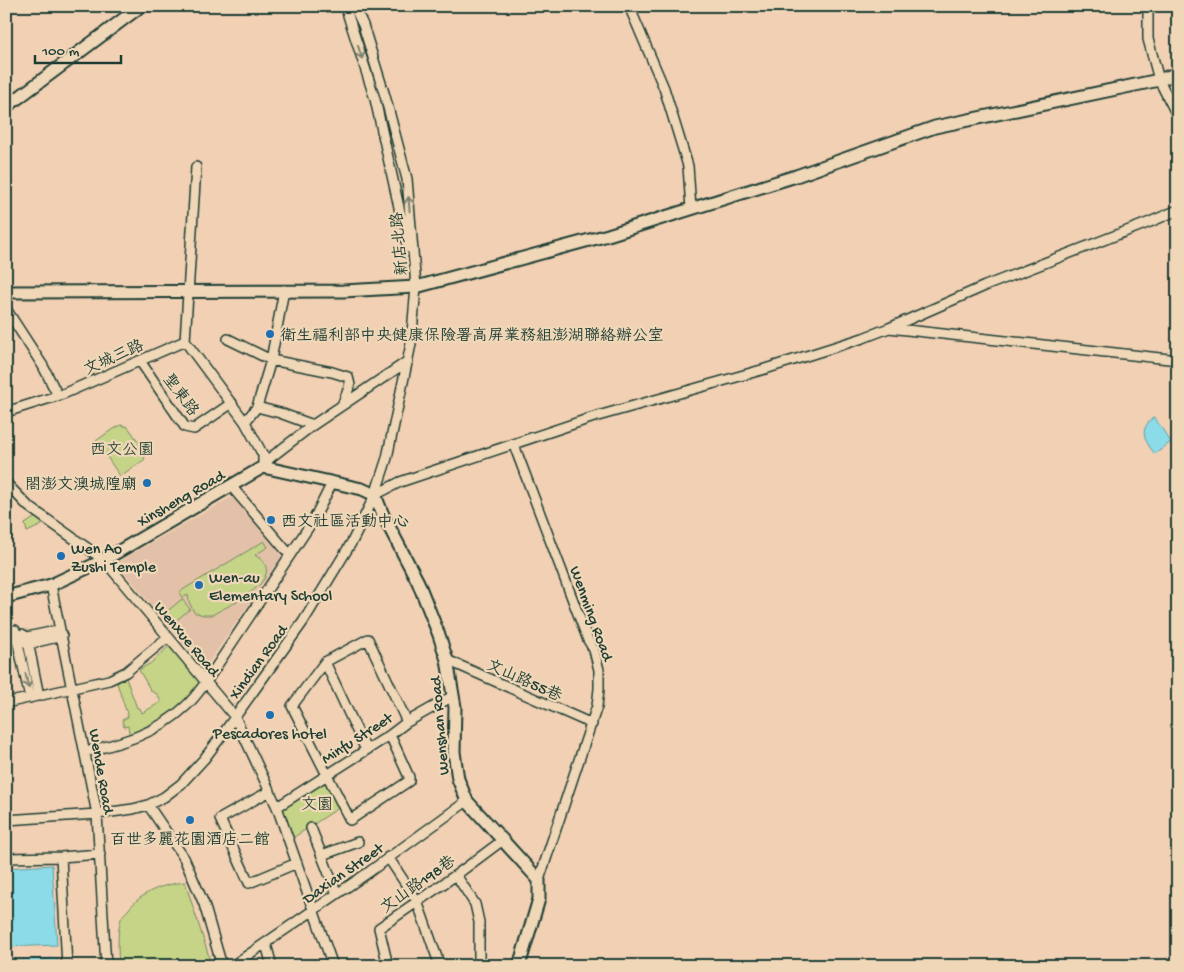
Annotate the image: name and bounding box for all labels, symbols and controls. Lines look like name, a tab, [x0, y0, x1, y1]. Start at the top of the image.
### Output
scale bar	[35, 32, 121, 64]
text: 100 m	[41, 43, 80, 61]
one-way arrow	[356, 44, 366, 60]
one-way arrow	[405, 196, 414, 212]
street label: 新店北路	[387, 211, 414, 277]
place label: 衛生福利部中央健康保險署高屏業務組澎湖聯絡辦公室	[280, 326, 664, 347]
marker: 衛生福利部中央健康保險署高屏業務組澎湖聯絡辦公室	[264, 328, 276, 340]
street label: 文城三路	[81, 336, 148, 381]
street label: 聖東路	[157, 370, 203, 421]
park label: 西文公園	[90, 441, 154, 461]
street label: Xinsheng Road	[134, 467, 230, 533]
place label: 閤澎文澳城隍廟	[25, 475, 137, 496]
marker: 閤澎文澳城隍廟	[141, 477, 153, 489]
place label: 西文社區活動中心	[281, 512, 409, 533]
marker: 西文社區活動中心	[265, 514, 277, 526]
place label: Wen Ao Zushi Temple	[71, 541, 157, 578]
marker: Wen Ao Zushi Temple	[55, 550, 67, 562]
street label: Wenming Road	[564, 564, 616, 666]
place label: Wen-au Elementary School	[209, 570, 332, 607]
marker: Wen-au Elementary School	[193, 579, 205, 591]
street label: Wenxue Road	[148, 599, 223, 683]
street label: Xindian Road	[226, 621, 294, 705]
street label: 文山路55巷	[483, 655, 565, 707]
one-way arrow	[22, 672, 32, 688]
street label: Wenshan Road	[428, 674, 455, 776]
marker: Pescadores hotel	[264, 709, 276, 721]
street label: Minfu Street	[319, 709, 398, 770]
place label: Pescadores hotel	[212, 726, 327, 745]
street label: Wende Road	[83, 728, 117, 817]
park label: 文園	[301, 796, 333, 816]
marker: 百世多麗花園酒店二館	[184, 814, 196, 826]
place label: 百世多麗花園酒店二館	[110, 830, 270, 851]
street label: Daxian Street	[299, 839, 389, 910]
street label: 文山路198巷	[377, 851, 460, 919]

